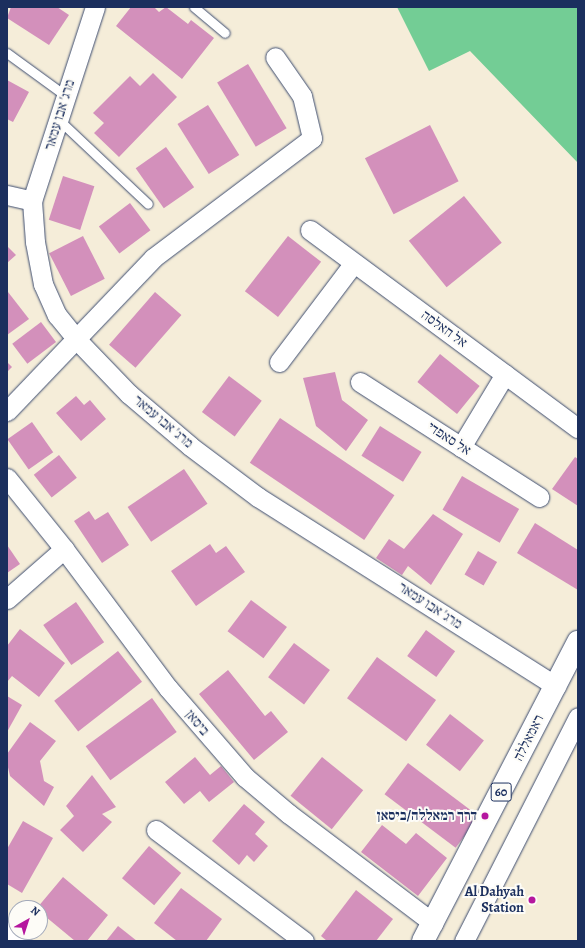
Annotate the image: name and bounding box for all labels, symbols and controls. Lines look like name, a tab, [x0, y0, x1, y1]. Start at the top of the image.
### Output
street label: מרג' אבו עמאר	[41, 78, 79, 152]
street label: אל חאלסה	[418, 307, 470, 351]
street label: מרג' אבו עמאר	[130, 392, 196, 452]
street label: אל סאפדי	[424, 419, 474, 459]
street label: מרג' אבו עמאר	[395, 579, 465, 633]
street label: ביסאן	[181, 707, 213, 739]
street label: ראמאללה	[510, 712, 548, 764]
road number: 60	[490, 781, 512, 803]
place label: דרך רמאללה/ביסאן	[377, 808, 477, 824]
marker: דרך רמאללה/ביסאן	[480, 811, 490, 821]
place label: Al Dahyah Station	[465, 884, 524, 916]
marker: Al Dahyah Station	[527, 895, 537, 905]
north arrow	[8, 900, 48, 940]
text: N	[27, 903, 43, 919]

